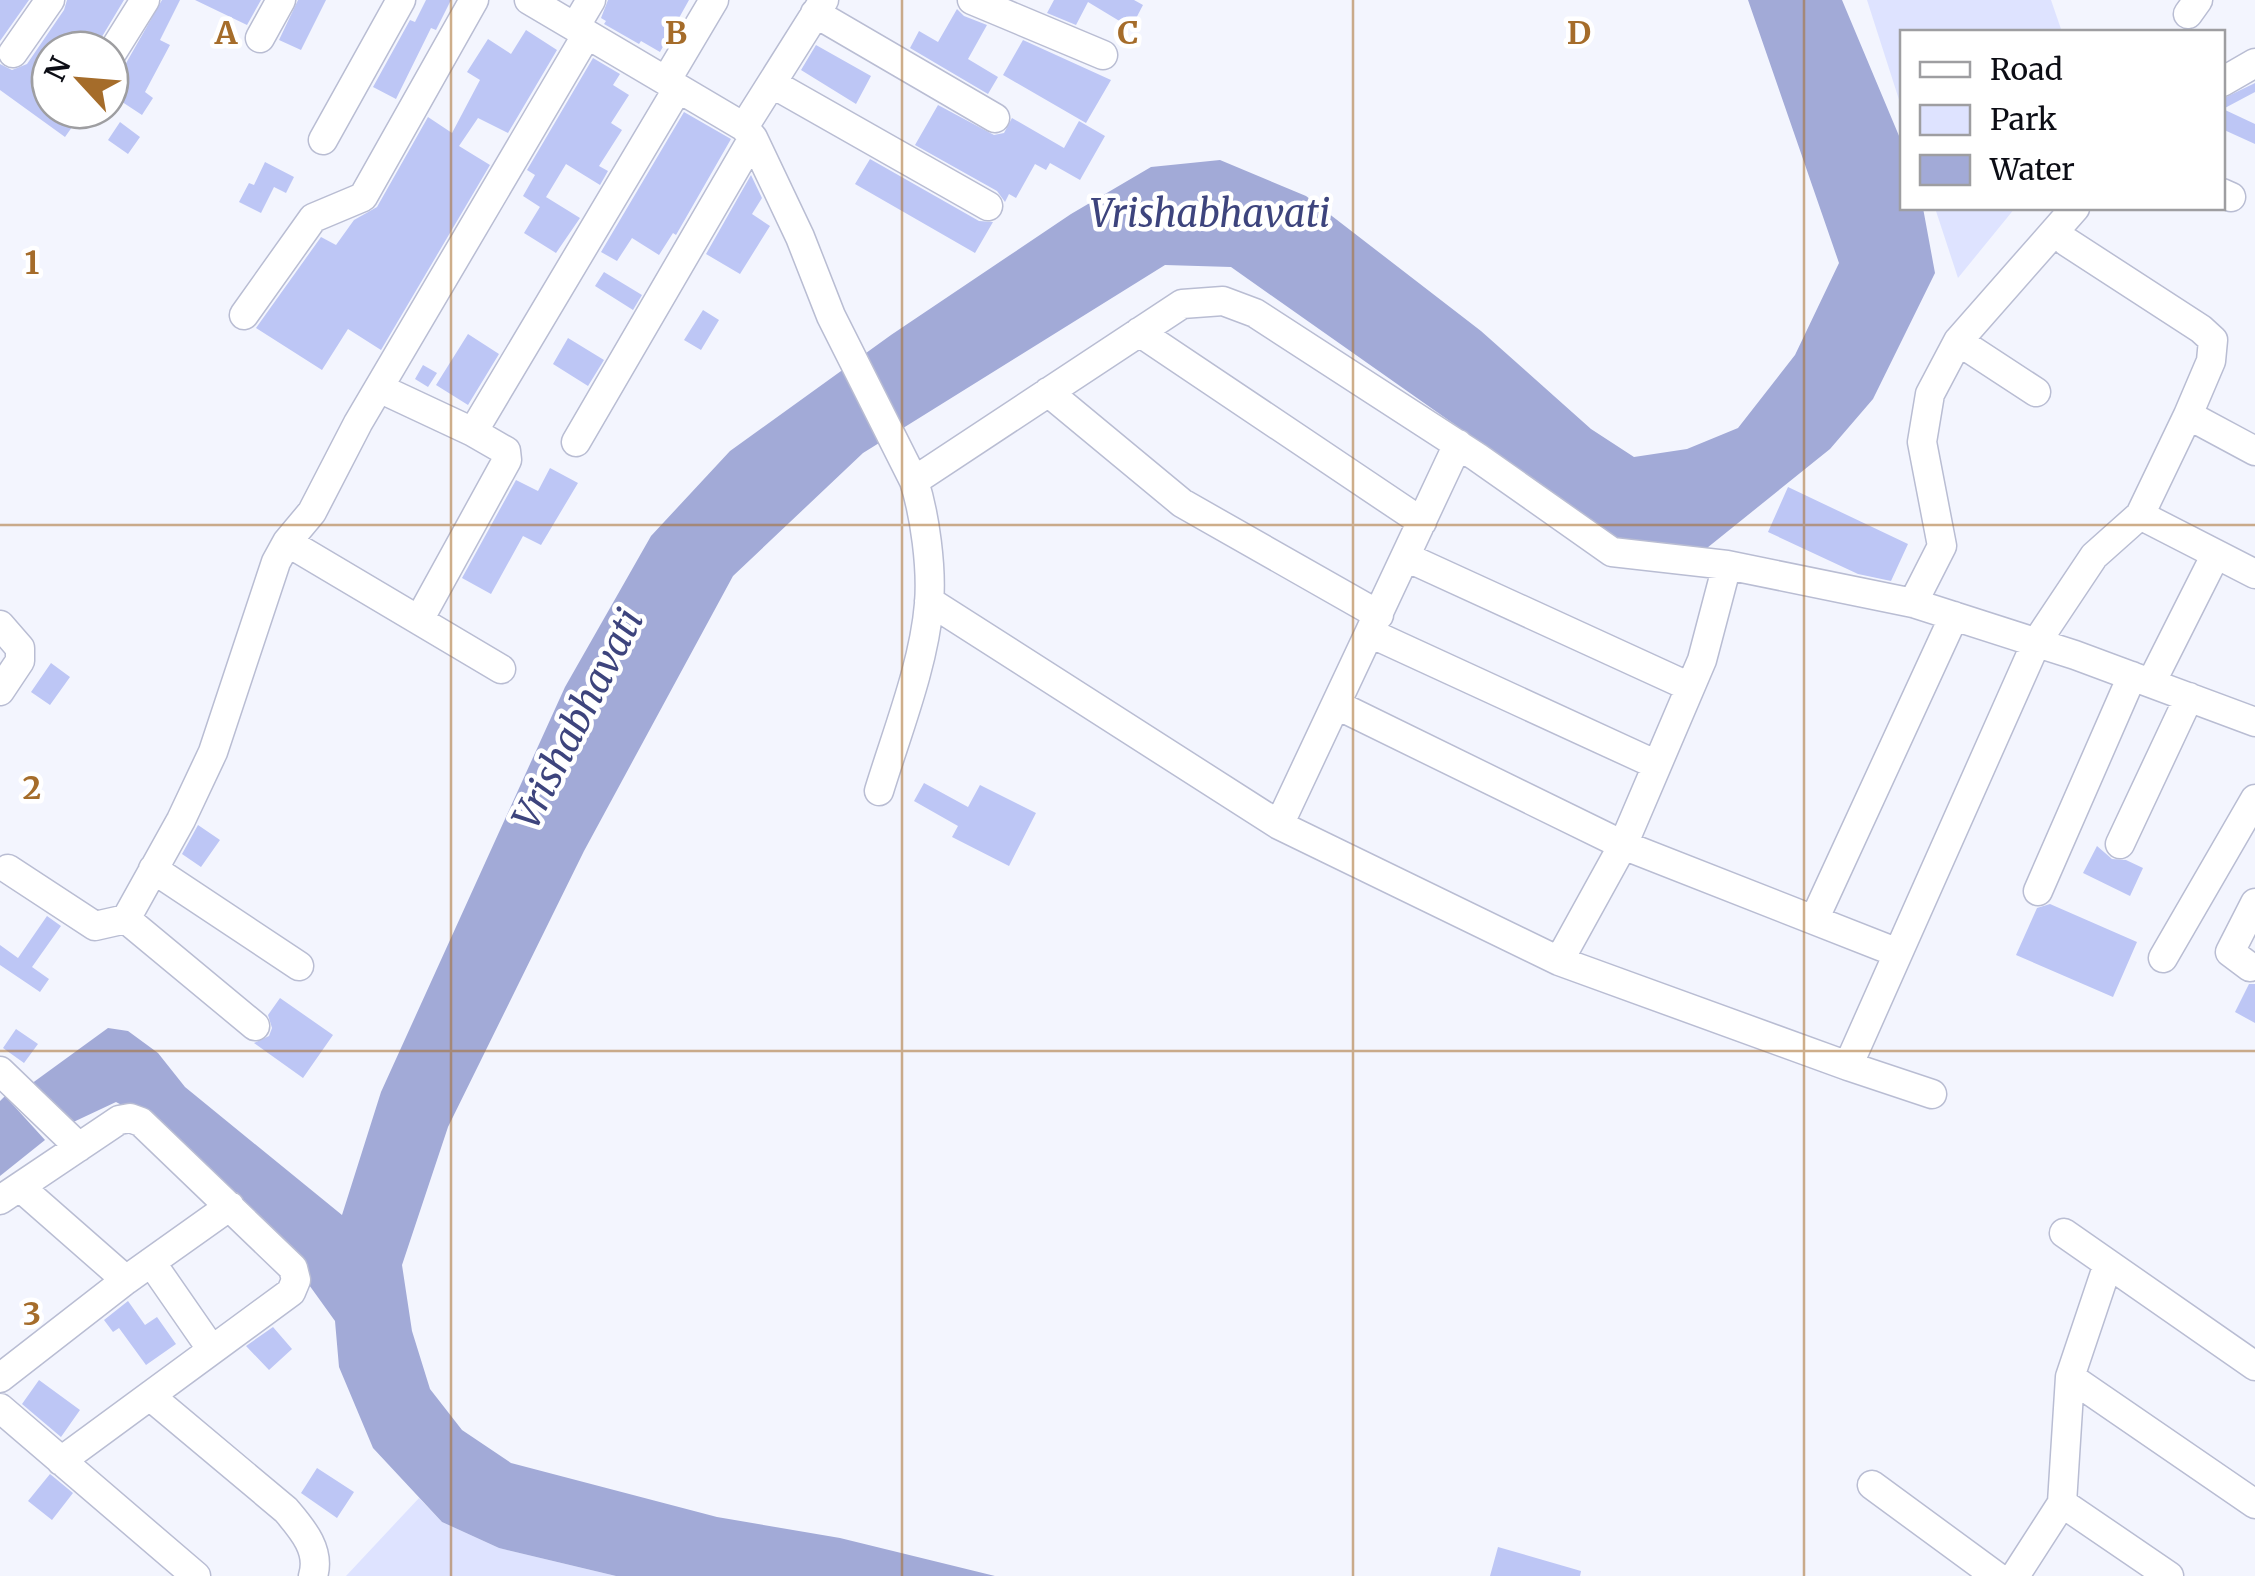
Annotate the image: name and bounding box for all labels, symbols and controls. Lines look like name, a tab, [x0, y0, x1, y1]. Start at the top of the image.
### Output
text: A	[214, 13, 239, 53]
text: B	[665, 13, 687, 53]
text: C	[1117, 13, 1139, 53]
text: D	[1567, 13, 1591, 53]
north arrow	[30, 30, 130, 130]
legend	[1900, 30, 2225, 210]
text: Road	[1990, 50, 2063, 88]
text: N	[37, 51, 79, 87]
text: Park	[1990, 100, 2057, 138]
text: Water	[1989, 150, 2075, 188]
water label: Vrishabhavati	[1090, 190, 1330, 237]
text: 1	[25, 243, 40, 283]
water label: Vrishabhavati	[502, 601, 653, 837]
text: 2	[23, 768, 41, 808]
text: 3	[23, 1294, 41, 1334]

